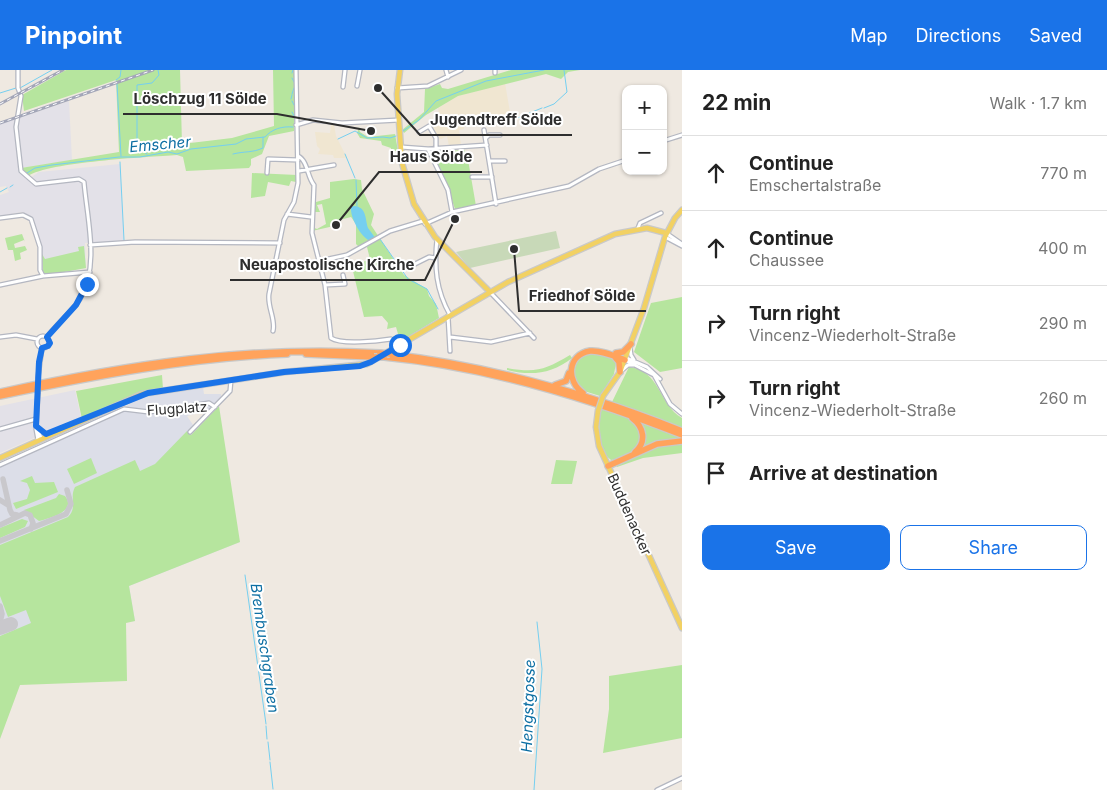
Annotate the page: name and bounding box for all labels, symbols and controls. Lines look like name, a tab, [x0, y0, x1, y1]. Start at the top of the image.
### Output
text: Pinpoint	[25, 21, 122, 50]
text: Map	[850, 25, 888, 46]
text: Directions	[916, 25, 1001, 46]
text: Saved	[1029, 25, 1082, 46]
callout: Löschzug 11 Sölde	[123, 84, 277, 114]
map controls	[622, 85, 667, 175]
button: +	[622, 85, 667, 130]
text: Löschzug 11 Sölde	[133, 89, 267, 108]
text: 22 min	[702, 90, 771, 115]
text: Walk · 1.7 km	[990, 93, 1087, 113]
callout: Jugendtreff Sölde	[420, 105, 572, 135]
text: Jugendtreff Sölde	[430, 110, 562, 129]
button: −	[622, 130, 667, 175]
water label: Emscher	[128, 132, 192, 156]
callout: Haus Sölde	[379, 142, 482, 172]
text: Haus Sölde	[390, 147, 472, 166]
text: Continue	[749, 152, 834, 175]
icon: ahead	[702, 159, 730, 187]
text: 770 m	[1040, 163, 1087, 183]
text: Emschertalstraße	[749, 175, 881, 195]
text: Continue	[749, 227, 834, 250]
icon: ahead	[702, 234, 730, 262]
text: 400 m	[1038, 238, 1087, 258]
callout: Neuapostolische Kirche	[230, 250, 425, 280]
text: Chaussee	[749, 250, 824, 270]
text: Neuapostolische Kirche	[239, 255, 415, 274]
route end	[76, 273, 99, 296]
callout: Friedhof Sölde	[519, 281, 646, 311]
text: Friedhof Sölde	[529, 286, 635, 305]
text: Turn right	[749, 302, 840, 325]
icon: right	[702, 309, 730, 337]
text: 290 m	[1039, 313, 1087, 333]
text: Vincenz-Wiederholt-Straße	[749, 325, 956, 345]
route start	[389, 334, 412, 357]
text: Turn right	[749, 377, 840, 400]
icon: right	[702, 384, 730, 412]
text: 260 m	[1039, 388, 1087, 408]
street label: Flugplatz	[146, 397, 208, 419]
text: Vincenz-Wiederholt-Straße	[749, 400, 956, 420]
icon: arrive	[702, 459, 730, 487]
text: Arrive at destination	[749, 462, 938, 485]
street label: Buddenacker	[604, 470, 656, 558]
button: Save	[702, 525, 890, 570]
button: Share	[900, 525, 1087, 570]
water label: Brembuschgraben	[246, 582, 284, 714]
water label: Hengstgosse	[517, 659, 539, 753]

